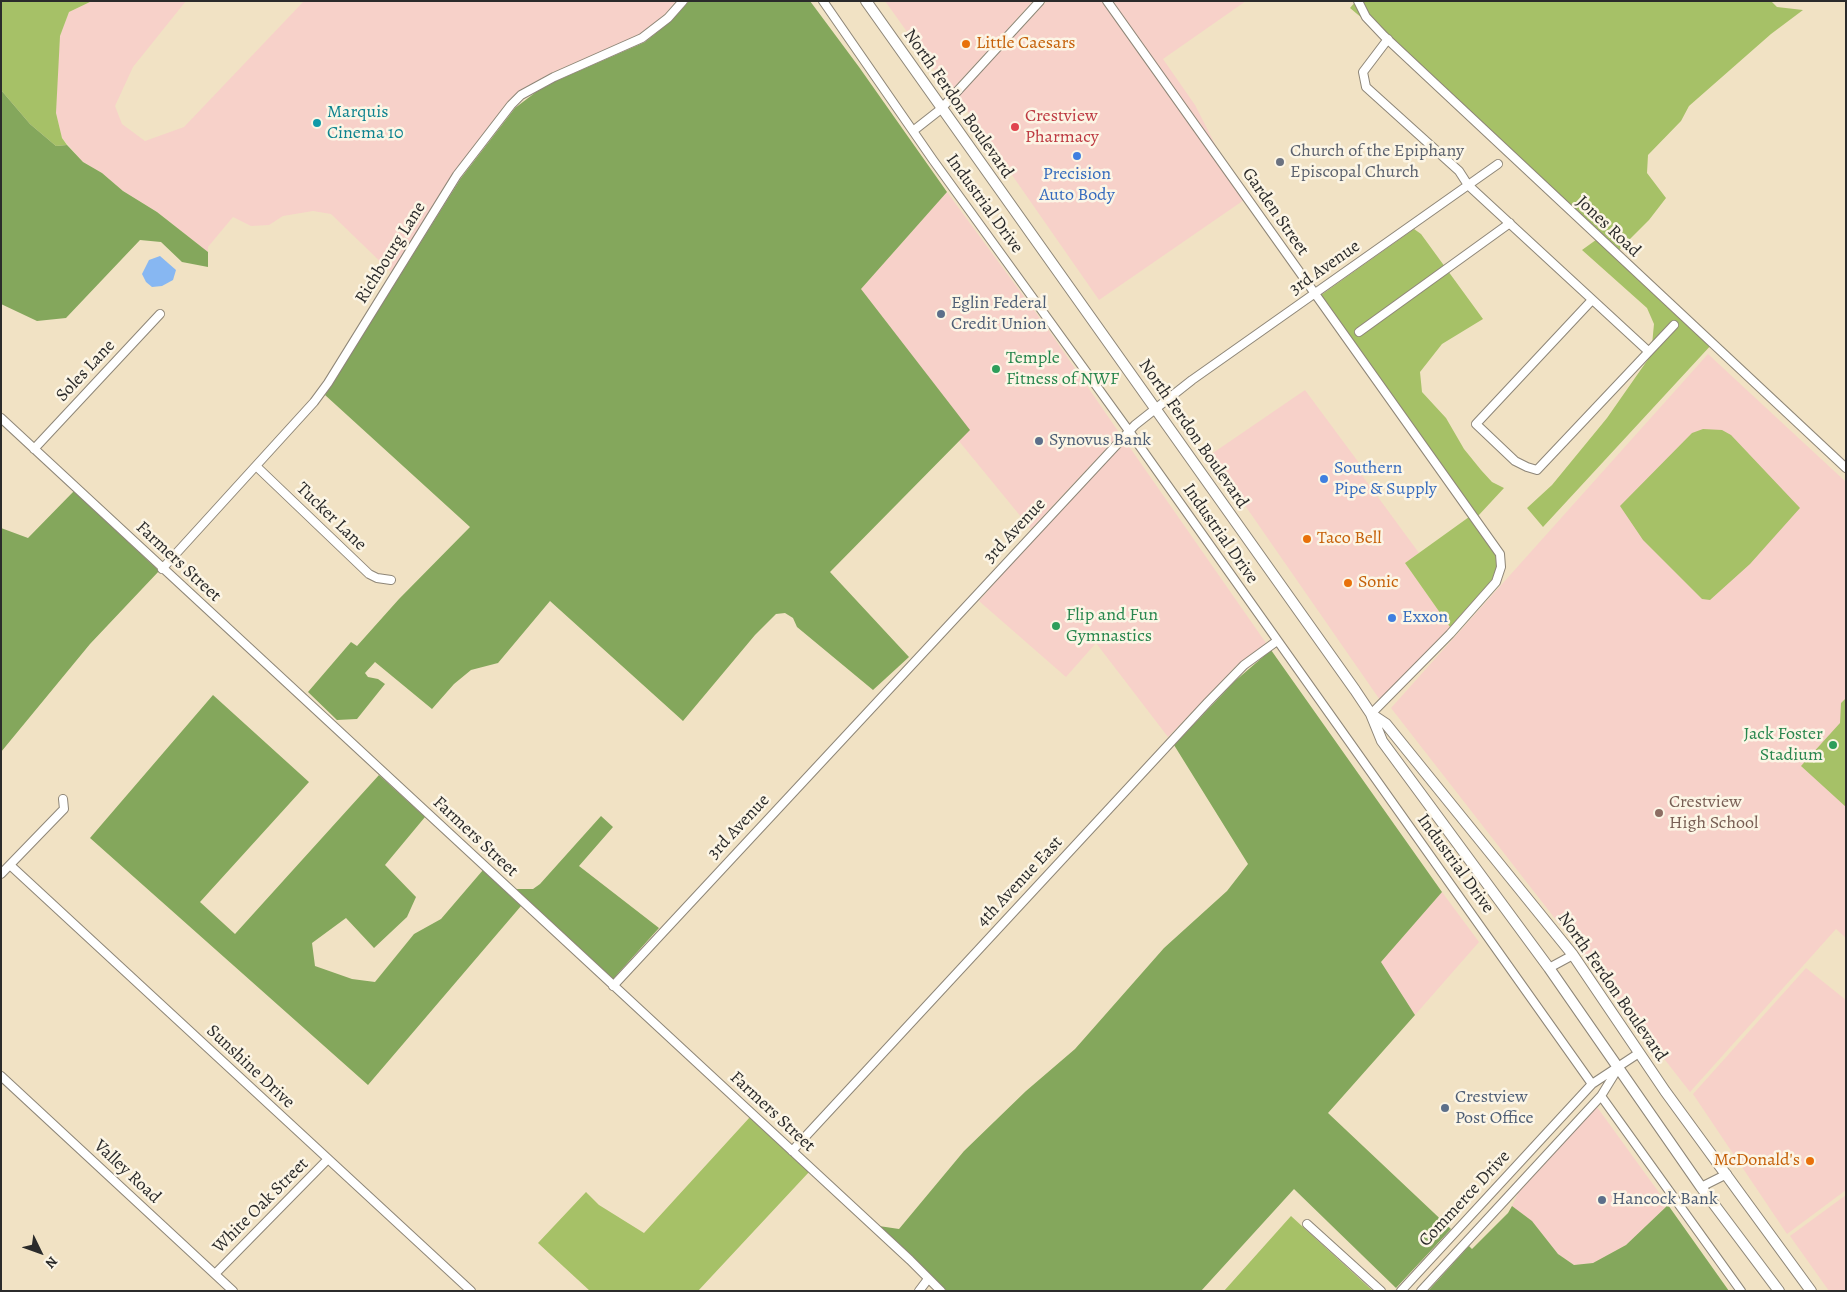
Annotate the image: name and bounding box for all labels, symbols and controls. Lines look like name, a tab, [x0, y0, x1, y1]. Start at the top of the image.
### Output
street label: North Ferdon Boulevard	[898, 25, 1018, 183]
place label: Little Caesars	[976, 33, 1076, 55]
marker: Little Caesars	[960, 38, 972, 50]
place label: Marquis Cinema 10	[327, 102, 404, 144]
place label: Crestview Pharmacy	[1025, 106, 1099, 148]
marker: Marquis Cinema 10	[311, 117, 323, 129]
marker: Crestview Pharmacy	[1009, 121, 1021, 133]
place label: Church of the Epiphany Episcopal Church	[1290, 141, 1464, 183]
street label: Industrial Drive	[941, 150, 1027, 258]
marker: Precision Auto Body	[1071, 150, 1083, 162]
marker: Church of the Epiphany Episcopal Church	[1274, 156, 1286, 168]
place label: Precision Auto Body	[1039, 164, 1115, 206]
street label: Garden Street	[1237, 164, 1313, 260]
street label: Jones Road	[1571, 192, 1645, 262]
street label: Richbourg Lane	[351, 198, 431, 308]
street label: 3rd Avenue	[1286, 236, 1364, 300]
place label: Eglin Federal Credit Union	[951, 293, 1047, 336]
marker: Eglin Federal Credit Union	[935, 308, 947, 320]
street label: Soles Lane	[52, 336, 120, 406]
place label: Temple Fitness of NWF	[1006, 348, 1119, 390]
street label: North Ferdon Boulevard	[1133, 355, 1253, 513]
marker: Temple Fitness of NWF	[990, 363, 1002, 375]
place label: Synovus Bank	[1049, 430, 1151, 452]
marker: Synovus Bank	[1033, 435, 1045, 447]
place label: Southern Pipe & Supply	[1334, 458, 1437, 500]
marker: Southern Pipe & Supply	[1318, 473, 1330, 485]
street label: Tucker Lane	[291, 478, 371, 556]
street label: Industrial Drive	[1177, 480, 1263, 588]
street label: 3rd Avenue	[979, 494, 1051, 568]
street label: Farmers Street	[131, 517, 225, 607]
place label: Taco Bell	[1317, 528, 1382, 550]
marker: Taco Bell	[1301, 533, 1313, 545]
place label: Sonic	[1358, 572, 1399, 594]
marker: Sonic	[1342, 577, 1354, 589]
place label: Flip and Fun Gymnastics	[1066, 605, 1158, 648]
place label: Exxon	[1402, 607, 1448, 629]
marker: Exxon	[1386, 612, 1398, 624]
marker: Flip and Fun Gymnastics	[1050, 620, 1062, 632]
place label: Jack Foster Stadium	[1744, 724, 1823, 766]
marker: Jack Foster Stadium	[1827, 739, 1839, 751]
street label: 3rd Avenue	[703, 790, 775, 864]
street label: Farmers Street	[428, 792, 522, 882]
place label: Crestview High School	[1669, 792, 1758, 834]
marker: Crestview High School	[1653, 807, 1665, 819]
street label: Industrial Drive	[1412, 810, 1498, 918]
street label: 4th Avenue East	[972, 832, 1068, 932]
street label: North Ferdon Boulevard	[1552, 908, 1672, 1066]
street label: Sunshine Drive	[201, 1021, 299, 1113]
street label: Farmers Street	[725, 1067, 819, 1157]
place label: Crestview Post Office	[1455, 1087, 1534, 1130]
marker: Crestview Post Office	[1439, 1102, 1451, 1114]
street label: Valley Road	[89, 1136, 165, 1208]
street label: Commerce Drive	[1415, 1146, 1515, 1252]
place label: McDonald's	[1714, 1150, 1800, 1172]
street label: White Oak Street	[209, 1154, 313, 1258]
marker: McDonald's	[1804, 1155, 1816, 1167]
place label: Hancock Bank	[1612, 1189, 1718, 1211]
marker: Hancock Bank	[1596, 1194, 1608, 1206]
north arrow	[15, 1227, 65, 1277]
text: N	[41, 1252, 62, 1273]

